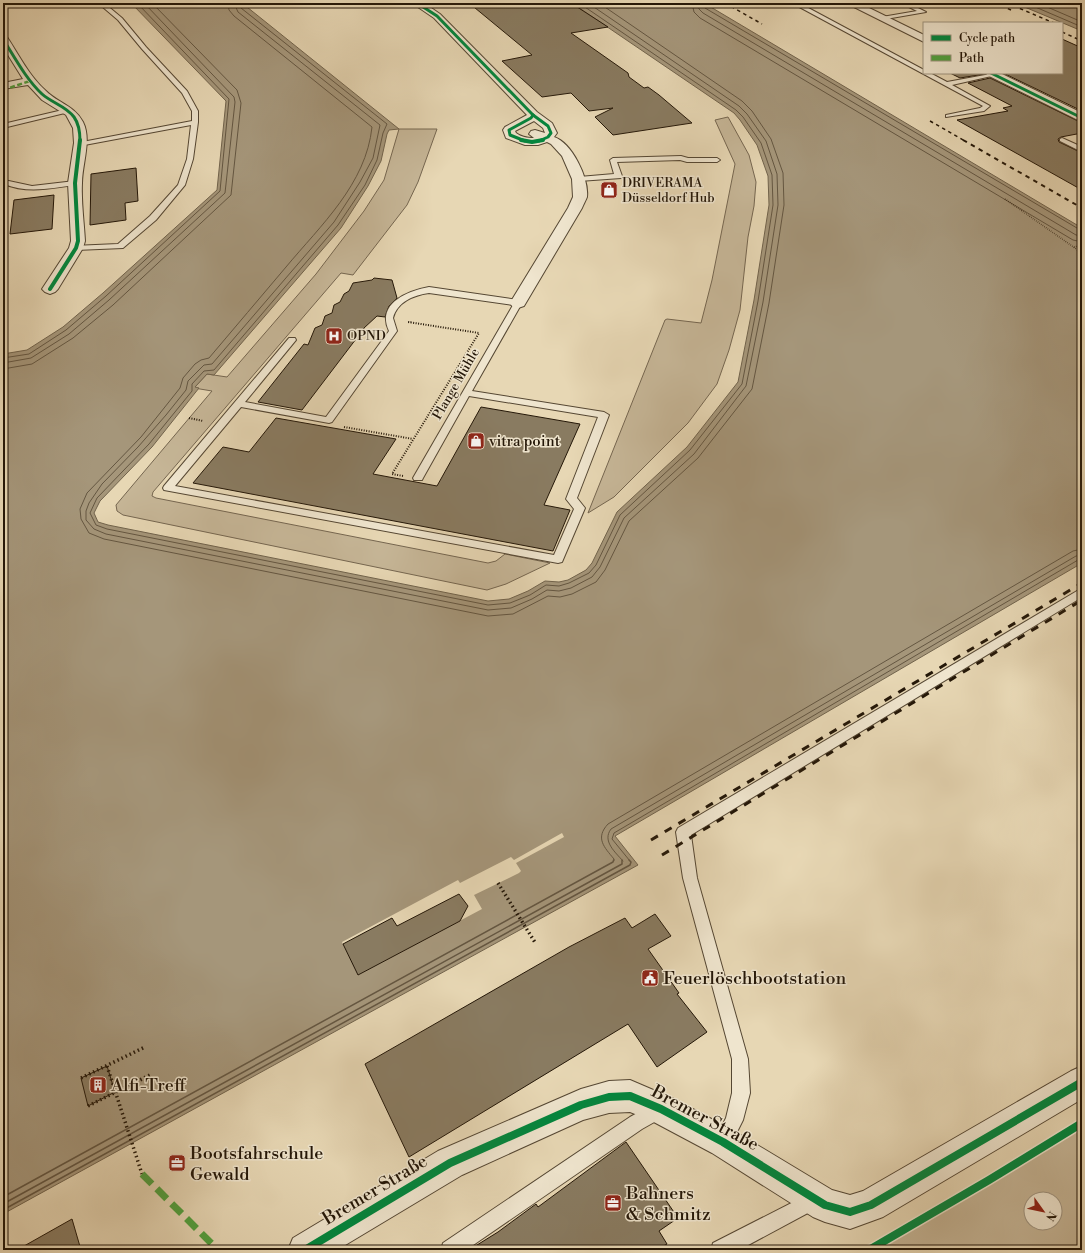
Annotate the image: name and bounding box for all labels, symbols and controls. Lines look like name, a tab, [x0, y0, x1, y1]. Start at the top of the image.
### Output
legend	[923, 22, 1063, 74]
text: Cycle path	[959, 31, 1015, 46]
text: Path	[959, 51, 984, 66]
place label: DRIVERAMA Düsseldorf Hub	[622, 175, 715, 206]
shop icon: DRIVERAMA Düsseldorf Hub	[599, 180, 619, 200]
hospital icon: OPND	[324, 326, 344, 346]
place label: OPND	[347, 328, 386, 344]
street label: Plange Mühle	[429, 345, 483, 423]
shop icon: vitra point	[466, 431, 486, 451]
place label: vitra point	[488, 432, 561, 451]
place label: Feuerlöschbootstation	[663, 967, 846, 990]
public building icon: Feuerlöschbootstation	[640, 968, 660, 988]
place label: Alfi-Treff	[110, 1074, 187, 1097]
building icon: Alfi-Treff	[88, 1075, 108, 1095]
street label: Bremer Straße	[646, 1080, 763, 1156]
place label: Bootsfahrschule Gewald	[189, 1142, 323, 1186]
street label: Bremer Straße	[317, 1150, 432, 1231]
office icon: Bootsfahrschule Gewald	[167, 1153, 187, 1173]
place label: Bahners & Schmitz	[625, 1182, 711, 1226]
north arrow	[1023, 1191, 1063, 1231]
office icon: Bahners & Schmitz	[603, 1193, 623, 1213]
text: N	[1042, 1208, 1059, 1224]

